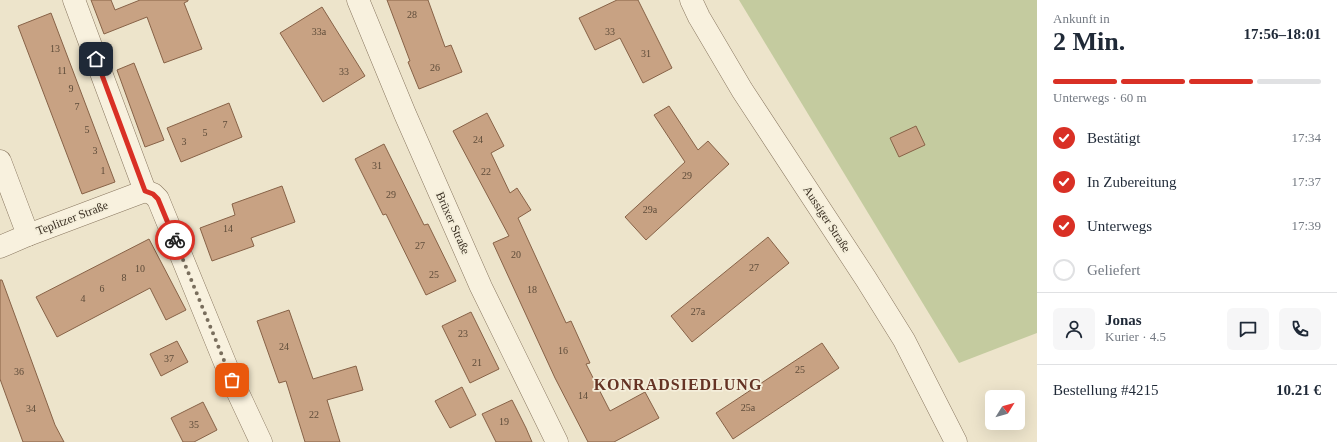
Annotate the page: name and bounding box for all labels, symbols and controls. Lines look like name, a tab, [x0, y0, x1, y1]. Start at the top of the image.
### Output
house number: 28	[407, 9, 417, 20]
text: Ankunft in	[1053, 11, 1110, 26]
house number: 33a	[312, 26, 327, 37]
house number: 33	[605, 26, 615, 37]
text: 17:56–18:01	[1244, 26, 1321, 42]
text: 2 Min.	[1053, 27, 1125, 56]
pin	[79, 42, 113, 76]
house number: 13	[50, 43, 60, 54]
icon: home	[85, 48, 107, 70]
house number: 31	[641, 48, 651, 59]
house number: 26	[430, 62, 440, 73]
house number: 11	[57, 65, 67, 76]
house number: 33	[339, 66, 349, 77]
house number: 9	[69, 83, 74, 94]
text: Unterwegs · 60 m	[1053, 90, 1147, 105]
house number: 7	[75, 101, 80, 112]
house number: 7	[223, 119, 228, 130]
house number: 5	[85, 124, 90, 135]
house number: 5	[203, 127, 208, 138]
icon: check	[1053, 127, 1075, 149]
text: Bestätigt	[1087, 130, 1140, 146]
text: 17:34	[1291, 130, 1321, 145]
house number: 24	[473, 134, 483, 145]
house number: 3	[182, 136, 187, 147]
house number: 3	[93, 145, 98, 156]
house number: 31	[372, 160, 382, 171]
house number: 1	[101, 165, 106, 176]
house number: 22	[481, 166, 491, 177]
house number: 29	[682, 170, 692, 181]
icon: check	[1053, 171, 1075, 193]
text: In Zubereitung	[1087, 174, 1177, 190]
text: 17:37	[1291, 174, 1321, 189]
street label: Aussiger Straße	[800, 183, 854, 255]
house number: 29	[386, 189, 396, 200]
street label: Brüxer Straße	[433, 190, 473, 256]
street label: Teplitzer Straße	[34, 198, 110, 238]
house number: 29a	[643, 204, 658, 215]
icon: check	[1053, 215, 1075, 237]
text: Unterwegs	[1087, 218, 1152, 234]
text: 17:39	[1291, 218, 1321, 233]
courier	[155, 220, 195, 260]
house number: 14	[223, 223, 233, 234]
icon: bike	[164, 229, 186, 251]
house number: 27	[415, 240, 425, 251]
house number: 20	[511, 249, 521, 260]
house number: 27	[749, 262, 759, 273]
text: Geliefert	[1087, 262, 1140, 278]
house number: 10	[135, 263, 145, 274]
house number: 25	[429, 269, 439, 280]
house number: 8	[122, 272, 127, 283]
house number: 6	[100, 283, 105, 294]
house number: 18	[527, 284, 537, 295]
house number: 4	[81, 293, 86, 304]
house number: 27a	[691, 306, 706, 317]
button: person	[1053, 308, 1095, 350]
button: chat	[1227, 308, 1269, 350]
button: phone	[1279, 308, 1321, 350]
text: Jonas	[1105, 312, 1142, 328]
house number: 23	[458, 328, 468, 339]
text: Kurier · 4.5	[1105, 329, 1166, 344]
house number: 24	[279, 341, 289, 352]
house number: 16	[558, 345, 568, 356]
house number: 37	[164, 353, 174, 364]
house number: 21	[472, 357, 482, 368]
pin	[215, 363, 249, 397]
house number: 25	[795, 364, 805, 375]
house number: 36	[14, 366, 24, 377]
icon: bag	[221, 369, 243, 391]
district label: KONRADSIEDLUNG	[594, 376, 762, 393]
text: Bestellung #4215	[1053, 382, 1158, 398]
text: 10.21 €	[1276, 382, 1321, 398]
house number: 14	[578, 390, 588, 401]
north arrow	[985, 390, 1025, 430]
map controls	[985, 390, 1025, 430]
house number: 25a	[741, 402, 756, 413]
house number: 34	[26, 403, 36, 414]
house number: 22	[309, 409, 319, 420]
house number: 19	[499, 416, 509, 427]
house number: 35	[189, 419, 199, 430]

